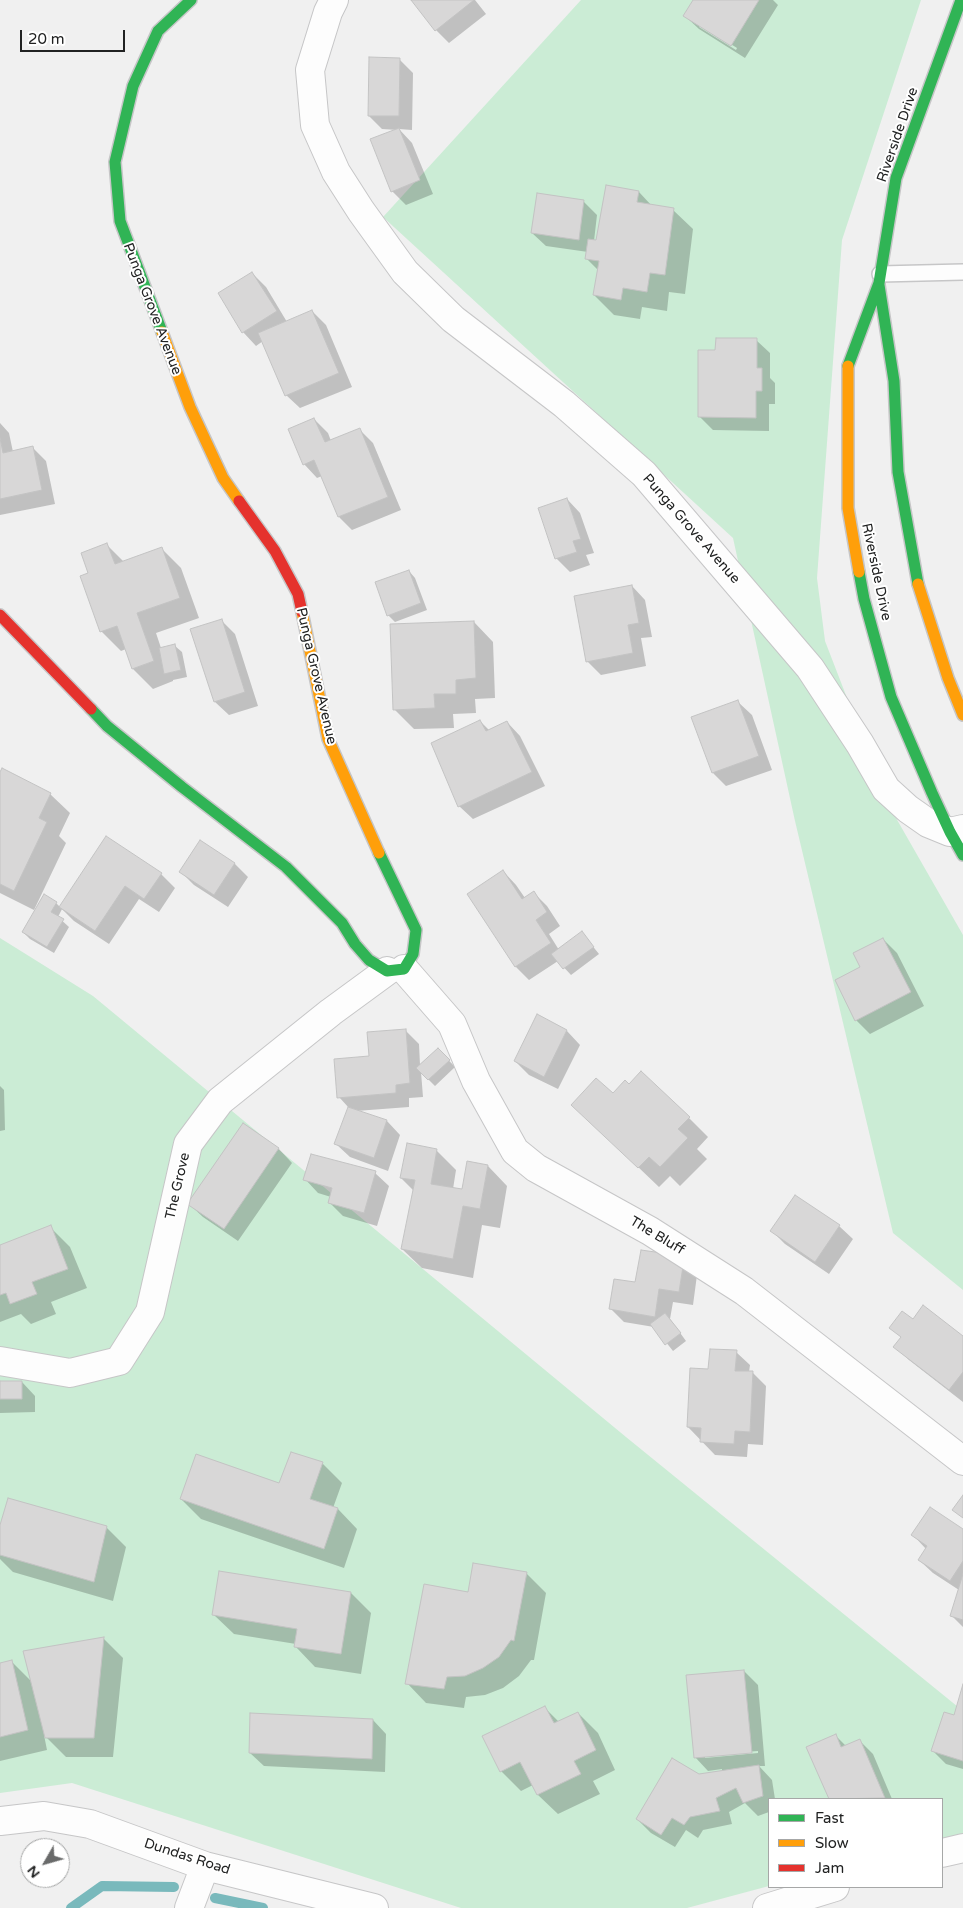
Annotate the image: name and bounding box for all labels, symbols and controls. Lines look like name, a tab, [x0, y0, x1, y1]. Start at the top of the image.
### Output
scale bar	[22, 20, 128, 52]
text: 20 m	[28, 30, 65, 48]
street label: Riverside Drive	[874, 85, 922, 185]
street label: Punga Grove Avenue	[119, 241, 185, 377]
street label: Punga Grove Avenue	[639, 471, 743, 587]
street label: Riverside Drive	[857, 522, 895, 622]
street label: Punga Grove Avenue	[292, 606, 340, 746]
street label: The Grove	[162, 1151, 194, 1221]
street label: The Bluff	[627, 1213, 687, 1259]
legend	[768, 1798, 943, 1888]
text: Fast	[815, 1809, 844, 1827]
text: Slow	[815, 1834, 849, 1852]
street label: Dundas Road	[142, 1835, 232, 1879]
north arrow	[20, 1838, 70, 1888]
text: Jam	[815, 1859, 844, 1877]
text: N	[23, 1862, 44, 1882]

